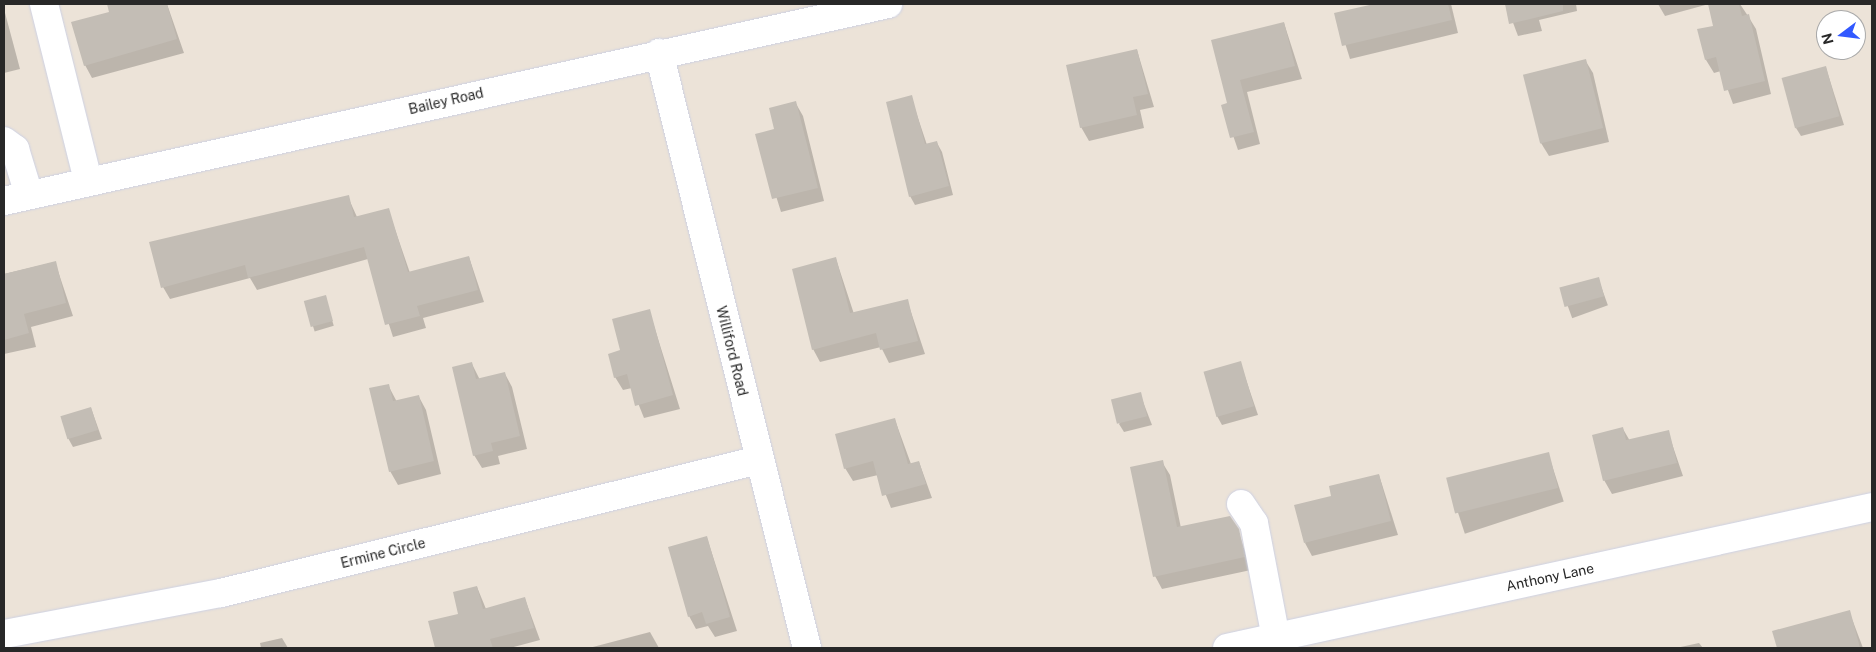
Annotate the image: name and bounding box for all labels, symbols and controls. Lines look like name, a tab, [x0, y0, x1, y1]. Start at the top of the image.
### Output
north arrow	[1816, 10, 1866, 60]
text: N	[1818, 31, 1837, 46]
street label: Bailey Road	[407, 84, 485, 118]
street label: Williford Road	[713, 304, 751, 398]
street label: Ermine Circle	[339, 534, 427, 572]
street label: Anthony Lane	[1504, 559, 1596, 595]

